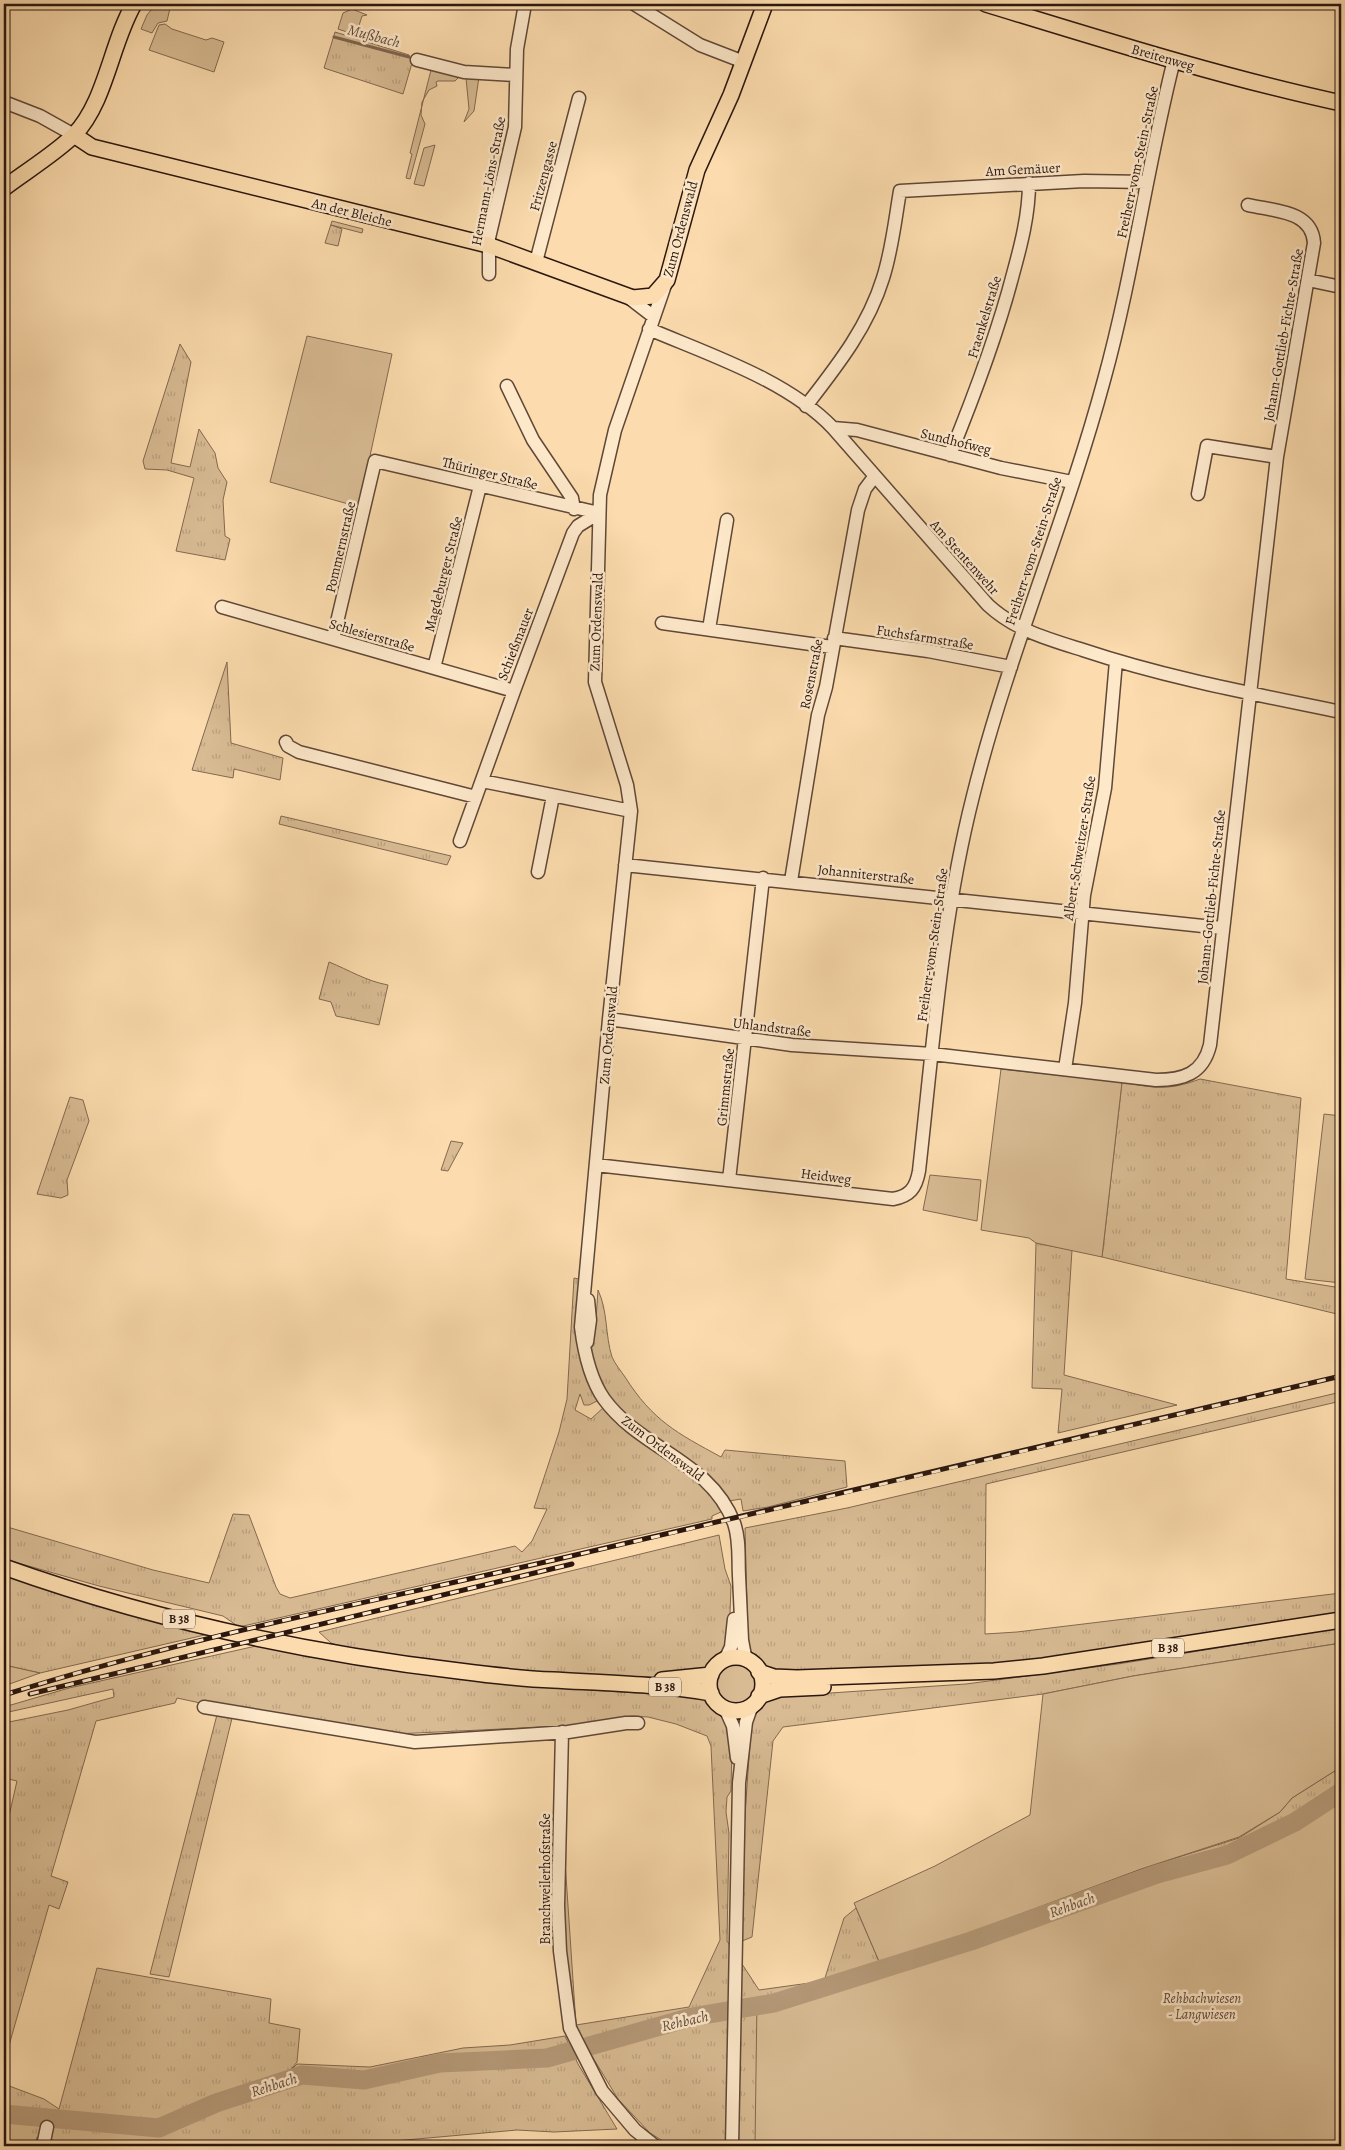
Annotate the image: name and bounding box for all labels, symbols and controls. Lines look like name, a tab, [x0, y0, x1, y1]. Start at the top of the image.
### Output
water label: Mußbach	[345, 19, 403, 53]
street label: Breitenweg	[1129, 39, 1197, 76]
street label: Freiherr-vom-Stein-Straße	[1112, 84, 1163, 240]
street label: Hermann-Löns-Straße	[467, 115, 510, 247]
street label: Fritzengasse	[525, 139, 562, 213]
street label: Am Gemäuer	[984, 158, 1062, 181]
street label: Zum Ordenswald	[659, 178, 703, 279]
street label: An der Bleiche	[309, 193, 394, 232]
street label: Johann-Gottlieb-Fichte-Straße	[1259, 247, 1308, 423]
street label: Fraenkelstraße	[963, 273, 1006, 361]
street label: Sundhofweg	[919, 424, 993, 459]
street label: Thüringer Straße	[440, 452, 540, 495]
street label: Freiherr-vom-Stein-Straße	[1000, 474, 1066, 628]
street label: Pommernstraße	[321, 500, 360, 595]
street label: Magdeburger Straße	[420, 514, 467, 634]
street label: Am Stentenwehr	[925, 515, 1004, 600]
street label: Zum Ordenswald	[585, 572, 608, 672]
street label: Schießmauer	[493, 605, 538, 683]
street label: Schlesierstraße	[327, 614, 417, 657]
street label: Fuchsfarmstraße	[875, 620, 975, 655]
street label: Rosenstraße	[795, 637, 828, 711]
street label: Albert-Schweitzer-Straße	[1059, 774, 1100, 923]
street label: Johann-Gottlieb-Fichte-Straße	[1193, 809, 1230, 985]
street label: Johanniterstraße	[817, 860, 915, 889]
street label: Freiherr-vom-Stein-Straße	[912, 867, 953, 1023]
street label: Zum Ordenswald	[595, 984, 622, 1085]
street label: Uhlandstraße	[732, 1013, 812, 1042]
street label: Grimmstraße	[712, 1047, 739, 1127]
street label: Heidweg	[800, 1164, 852, 1189]
street label: Zum Ordenswald	[617, 1411, 708, 1486]
road number: B 38	[163, 1610, 195, 1628]
road number: B 38	[1152, 1639, 1184, 1658]
road number: B 38	[649, 1678, 681, 1696]
street label: Branchweilerhofstraße	[536, 1813, 555, 1945]
water label: Rehbach	[1046, 1888, 1098, 1922]
park label: Rehbachwiesen - Langwiesen	[1163, 1989, 1241, 2024]
water label: Rehbach	[660, 2006, 710, 2036]
water label: Rehbach	[248, 2068, 300, 2102]

